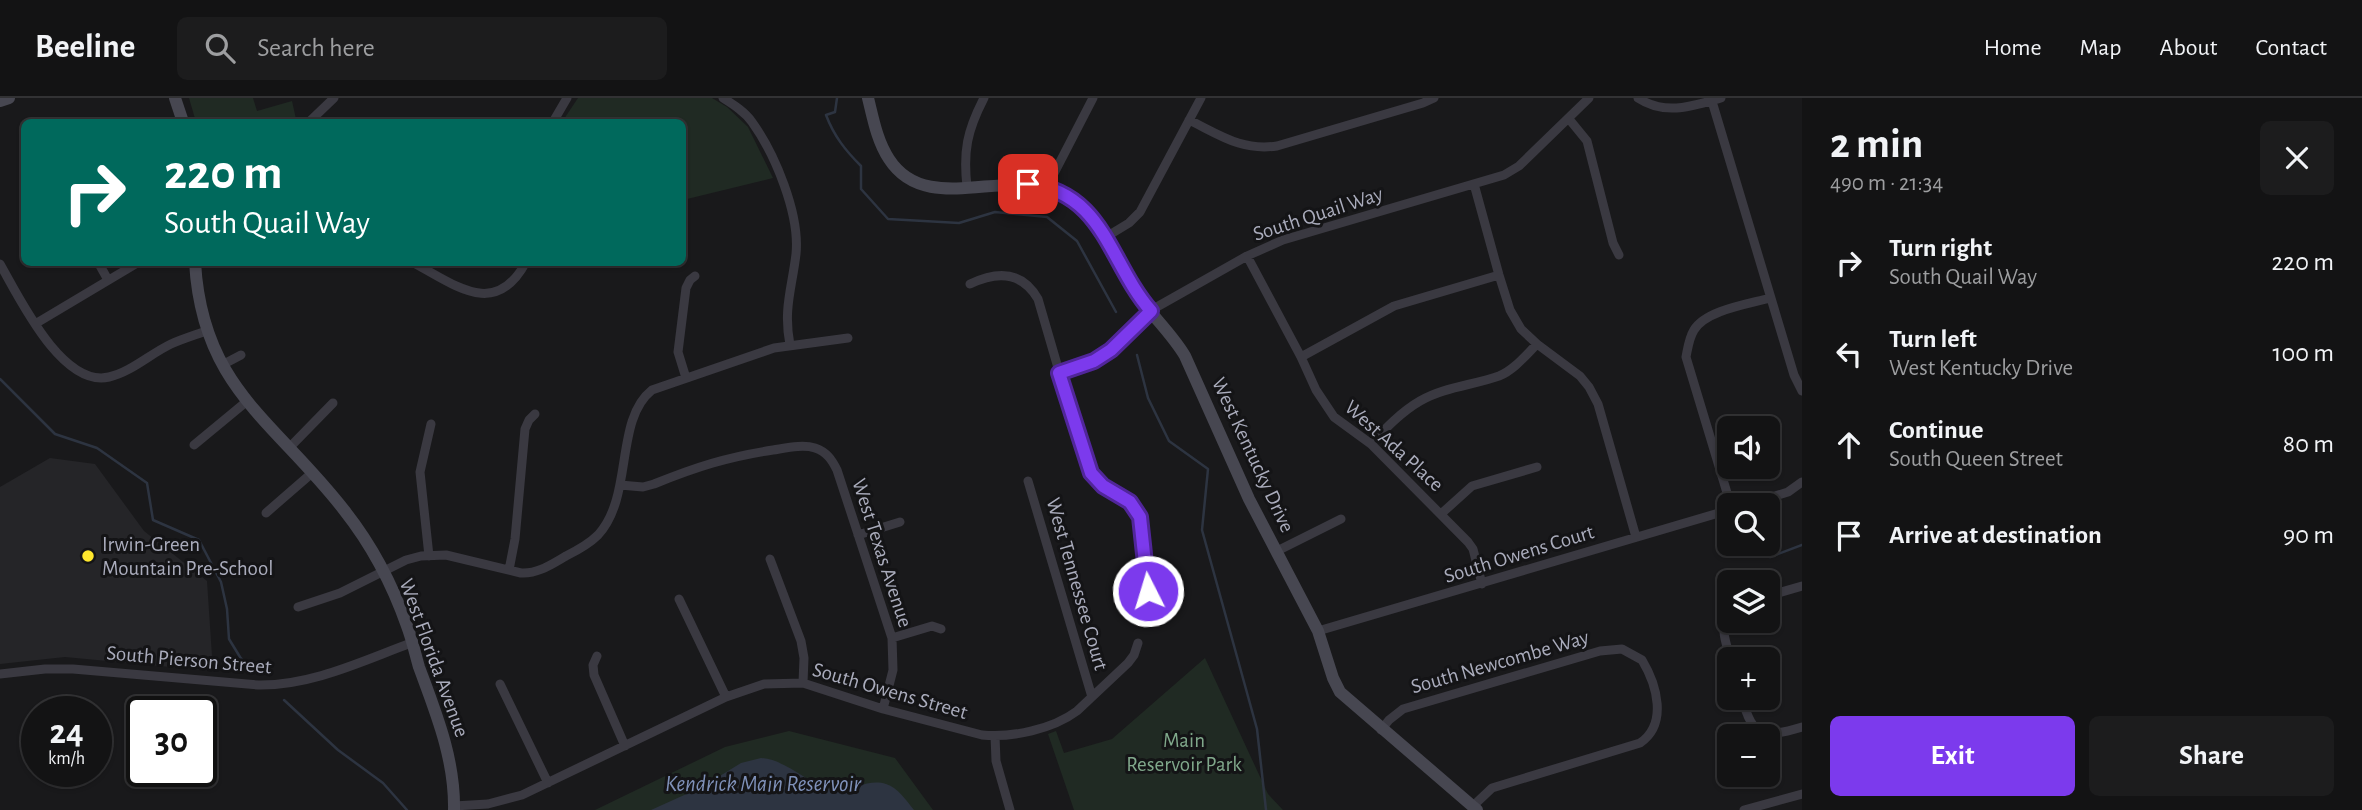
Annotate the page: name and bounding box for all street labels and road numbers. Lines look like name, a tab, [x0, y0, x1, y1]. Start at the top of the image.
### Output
street label: South Quail Way	[1250, 183, 1386, 245]
street label: West Kentucky Drive	[1208, 374, 1298, 536]
street label: West Ada Place	[1341, 396, 1447, 496]
street label: West Texas Avenue	[848, 476, 916, 630]
street label: West Tennessee Court	[1042, 495, 1112, 673]
street label: South Owens Court	[1442, 521, 1597, 587]
street label: West Florida Avenue	[396, 576, 472, 740]
street label: South Newcombe Way	[1409, 627, 1591, 697]
street label: South Pierson Street	[106, 642, 273, 678]
street label: South Owens Street	[810, 659, 970, 723]

